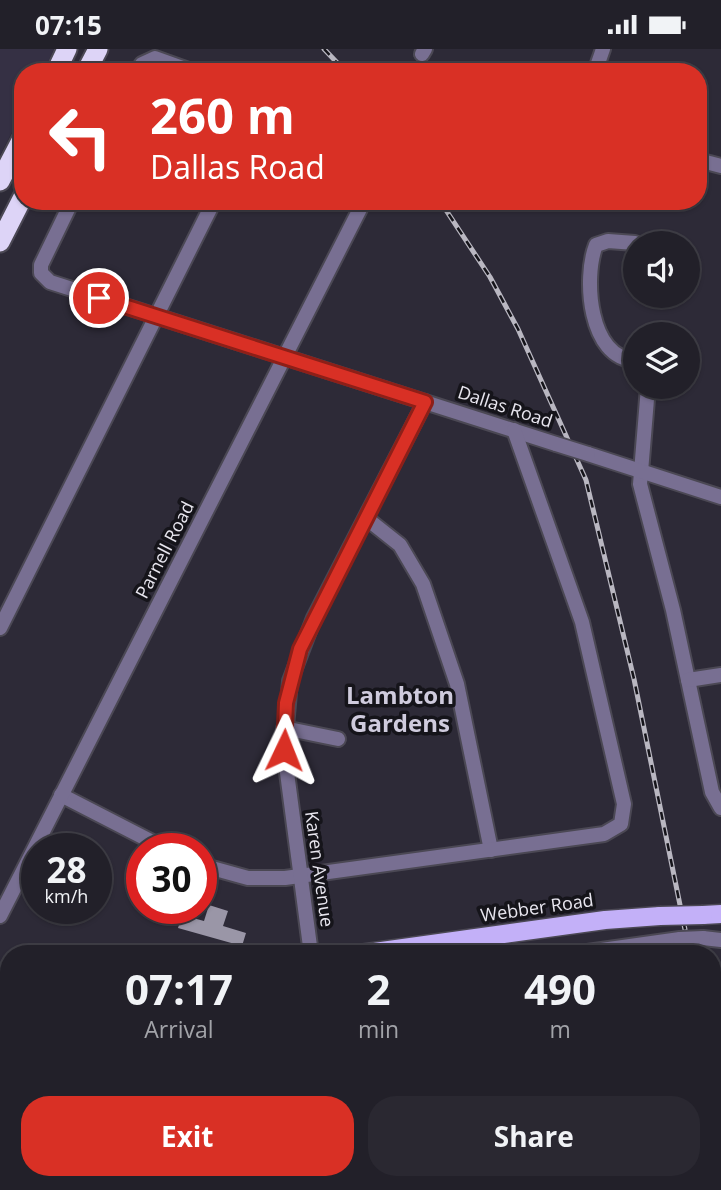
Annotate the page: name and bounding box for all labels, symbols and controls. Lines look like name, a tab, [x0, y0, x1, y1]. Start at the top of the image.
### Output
text: 07:15	[35, 7, 102, 43]
text: 260 m	[150, 82, 295, 148]
icon: left	[35, 91, 126, 182]
text: Dallas Road	[150, 145, 325, 188]
map controls	[623, 231, 700, 399]
button: sound	[623, 231, 700, 308]
pin	[69, 268, 129, 328]
icon: arrive	[80, 279, 118, 317]
button: layers	[623, 322, 700, 399]
street label: Dallas Road	[455, 379, 556, 433]
street label: Parnell Road	[129, 497, 199, 602]
district label: Lambton Gardens	[346, 678, 454, 739]
position arrow	[247, 713, 321, 787]
street label: Karen Avenue	[300, 809, 340, 928]
speed limit sign: 30	[126, 833, 217, 924]
text: 28	[46, 846, 87, 893]
text: km/h	[45, 884, 88, 908]
street label: Webber Road	[479, 887, 595, 927]
text: 07:17	[125, 960, 233, 1017]
text: 2	[366, 960, 391, 1017]
text: 490	[524, 960, 596, 1017]
text: Arrival	[144, 1013, 214, 1045]
text: min	[358, 1013, 399, 1045]
text: m	[549, 1013, 571, 1045]
button: Exit	[21, 1096, 354, 1176]
button: Share	[368, 1096, 700, 1176]

